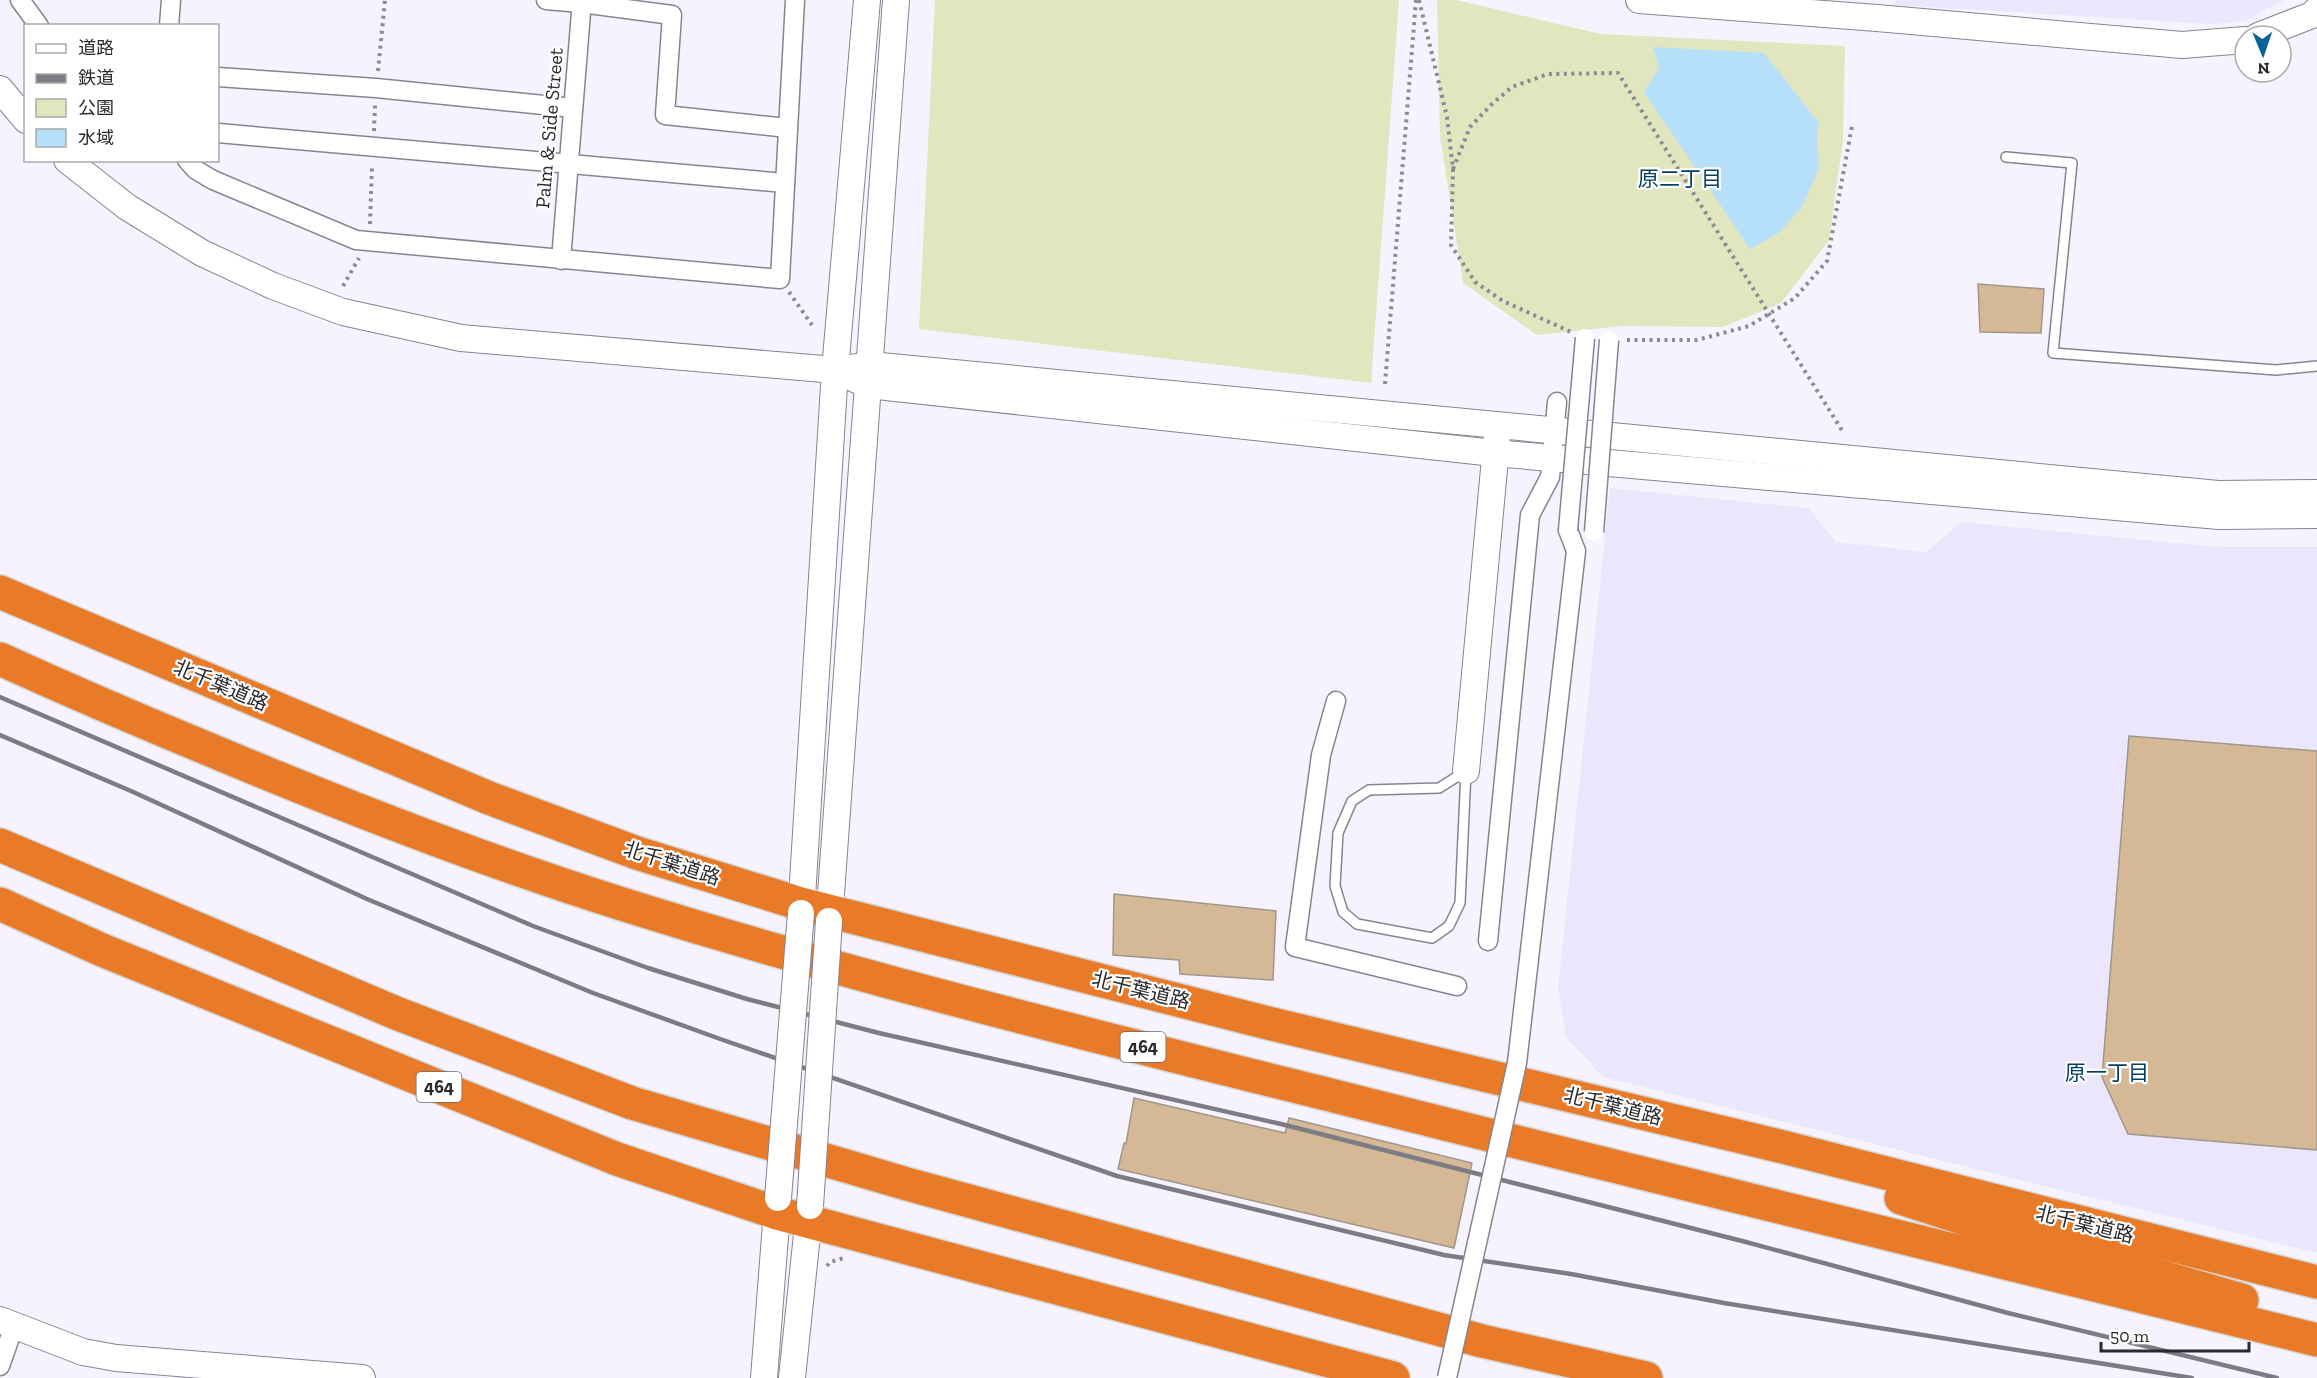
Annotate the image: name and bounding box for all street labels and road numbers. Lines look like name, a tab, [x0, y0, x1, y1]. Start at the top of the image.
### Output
street label: Palm & Side Street	[530, 46, 568, 209]
street label: 北千葉道路	[170, 654, 272, 716]
street label: 北千葉道路	[621, 836, 723, 890]
street label: 北千葉道路	[1090, 966, 1192, 1014]
road number: 464	[1120, 1032, 1166, 1062]
road number: 464	[416, 1072, 462, 1102]
street label: 北千葉道路	[1562, 1082, 1664, 1130]
street label: 北千葉道路	[2034, 1200, 2136, 1248]

